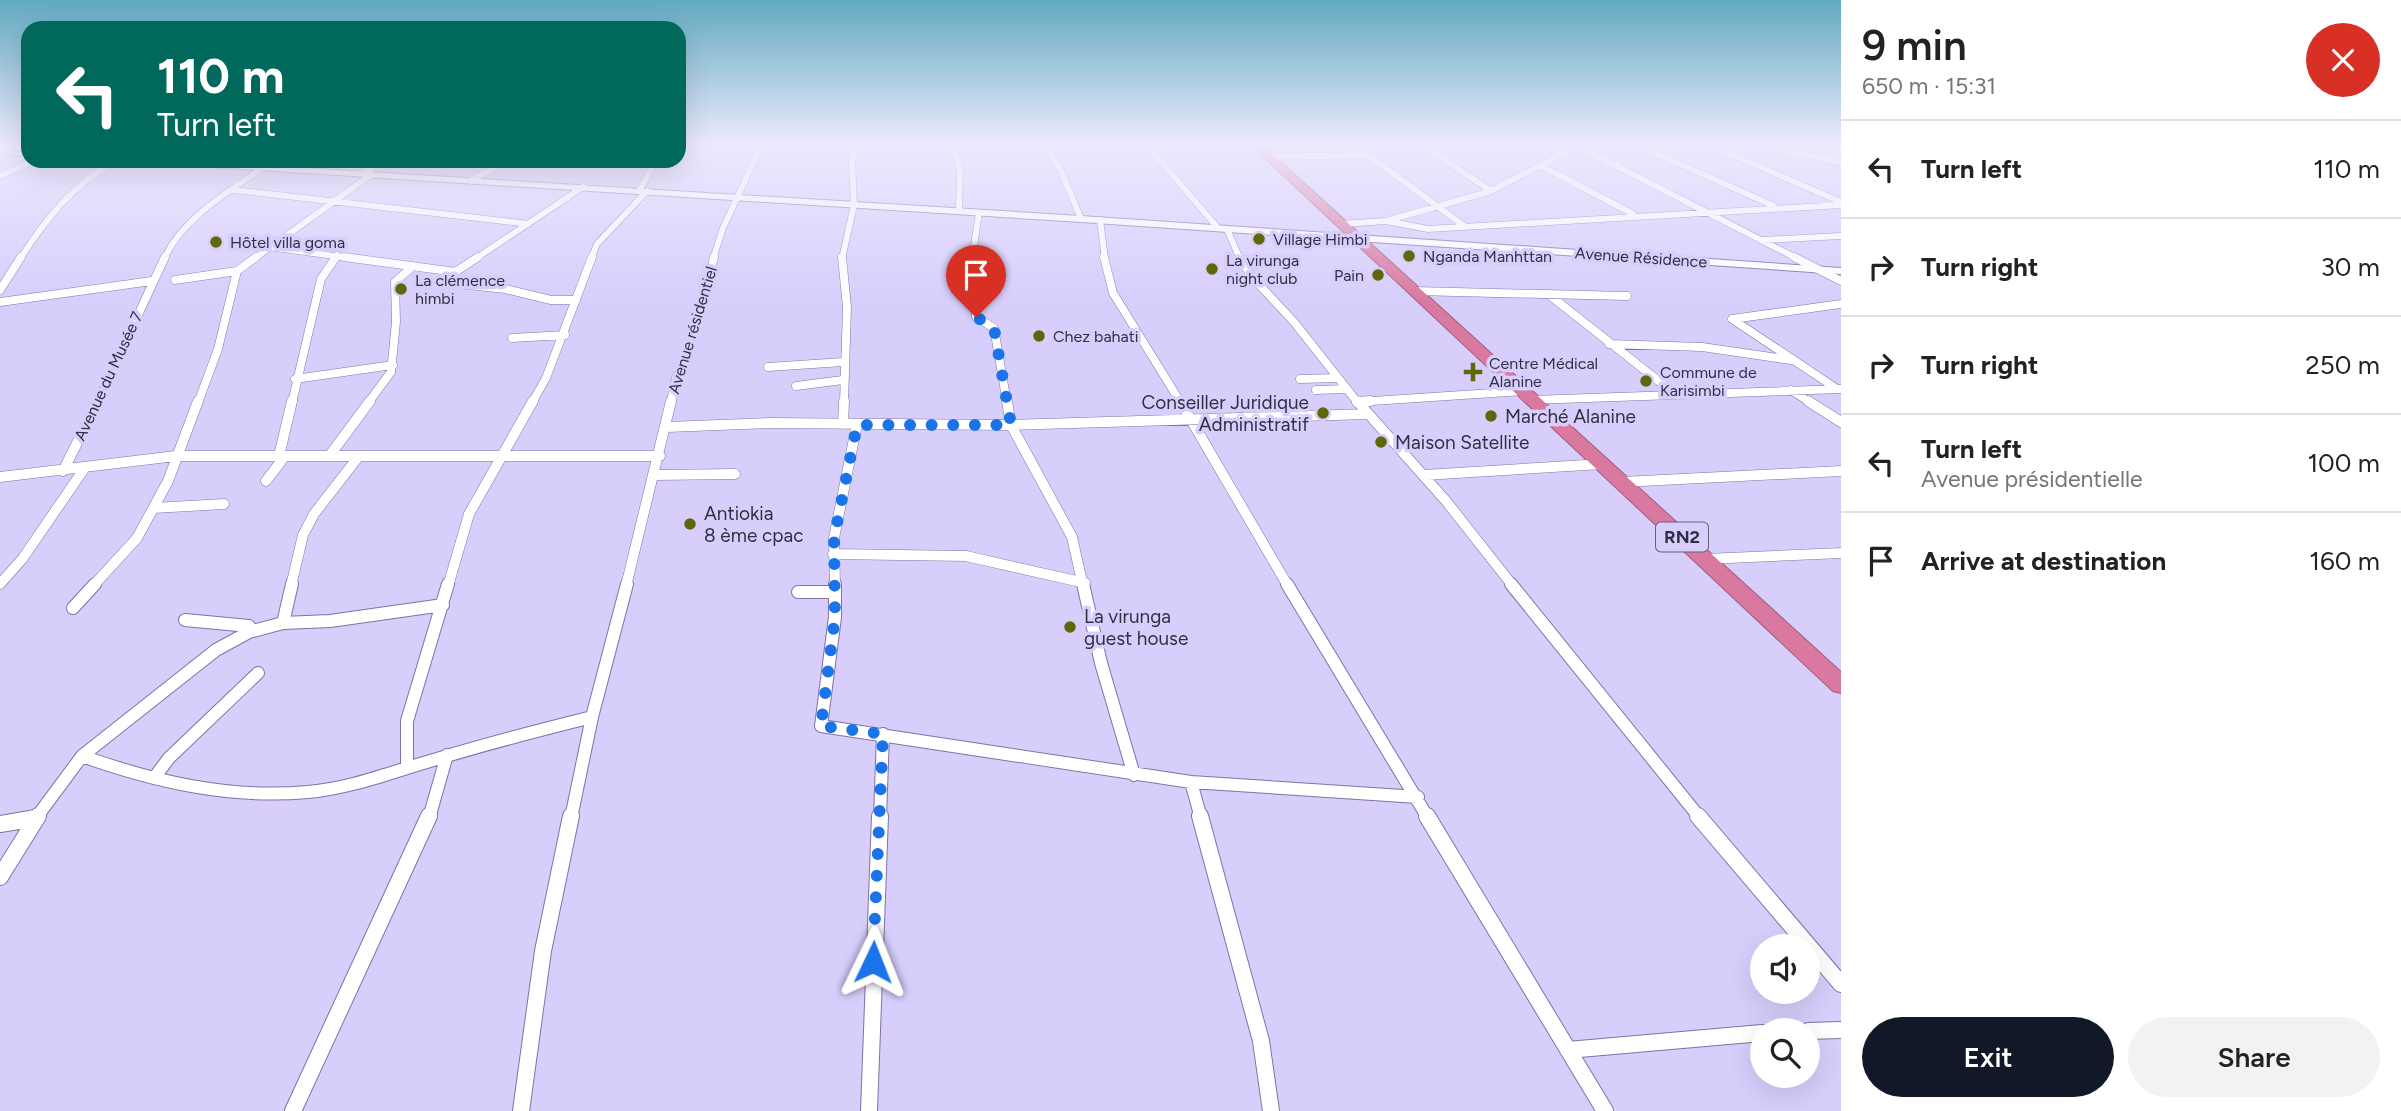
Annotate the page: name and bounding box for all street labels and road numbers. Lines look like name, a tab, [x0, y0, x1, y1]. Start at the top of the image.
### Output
street label: Avenue Résidence	[1574, 243, 1708, 272]
street label: Avenue résidentiel	[664, 264, 721, 396]
street label: Avenue du Musée 7	[70, 308, 147, 444]
road number: RN2	[1656, 522, 1708, 552]

